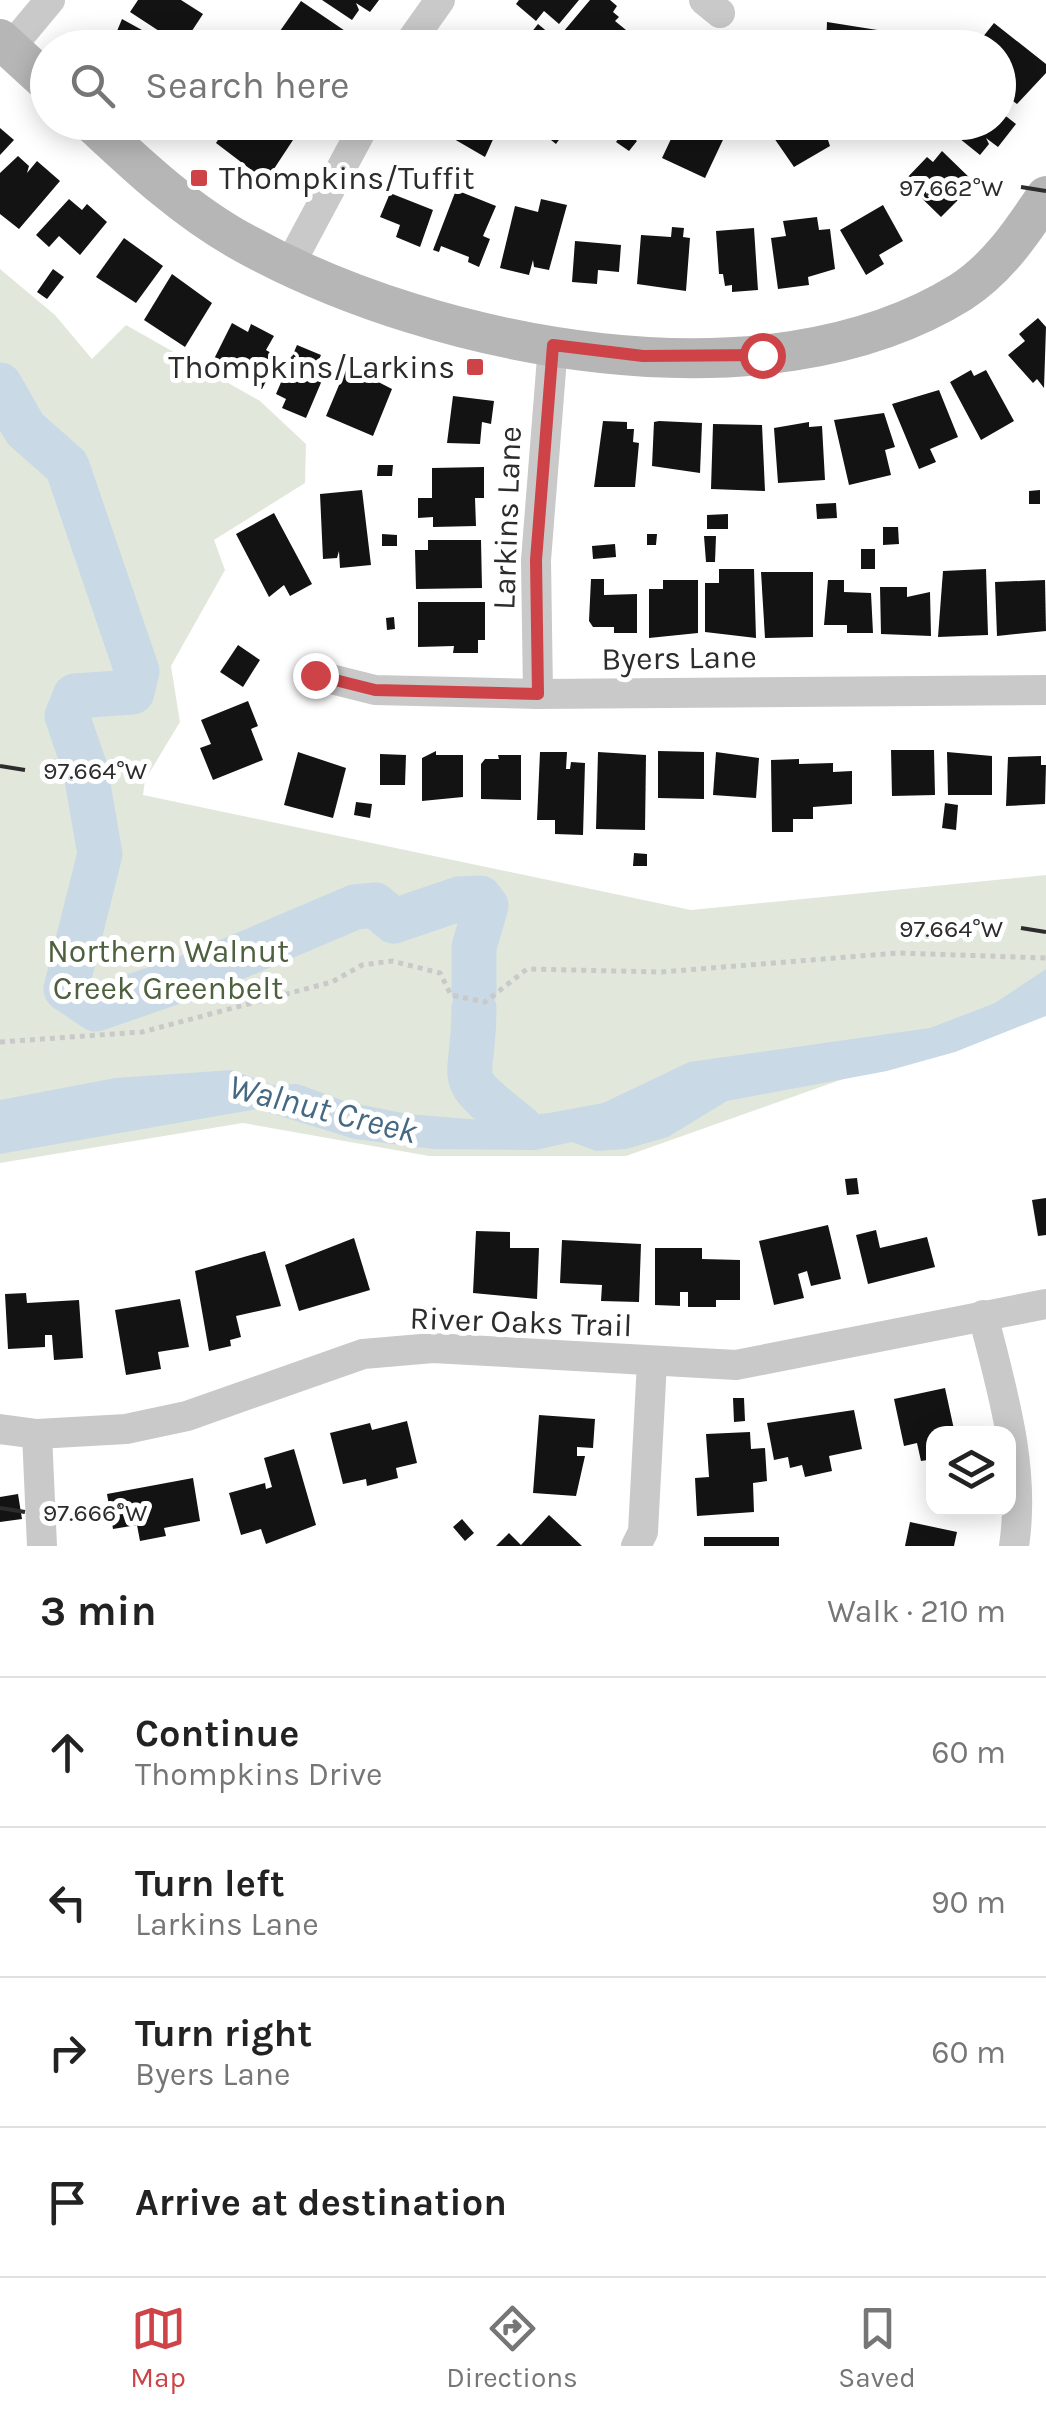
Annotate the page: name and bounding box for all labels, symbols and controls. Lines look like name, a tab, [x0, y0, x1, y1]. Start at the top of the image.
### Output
search box	[30, 30, 1016, 140]
icon: search	[65, 58, 120, 113]
text: Search here	[145, 63, 349, 108]
place label: Thompkins/Tuffit	[219, 160, 475, 197]
marker: Thompkins/Tuffit	[188, 167, 210, 189]
text: 97.662°W	[899, 173, 1003, 202]
route start	[740, 333, 786, 379]
place label: Thompkins/Larkins	[168, 349, 455, 386]
marker: Thompkins/Larkins	[464, 356, 486, 378]
street label: Larkins Lane	[485, 426, 529, 610]
street label: Byers Lane	[601, 638, 757, 678]
route end	[293, 653, 339, 699]
text: 97.664°W	[43, 756, 147, 785]
text: 97.664°W	[899, 914, 1003, 943]
park label: Northern Walnut Creek Greenbelt	[47, 933, 289, 1007]
water label: Walnut Creek	[225, 1066, 422, 1152]
street label: River Oaks Trail	[409, 1300, 633, 1344]
map controls	[926, 1426, 1016, 1516]
button: layers	[926, 1426, 1016, 1516]
text: 97.666°W	[43, 1498, 147, 1527]
text: 3 min	[40, 1586, 157, 1636]
text: Walk · 210 m	[827, 1593, 1006, 1630]
text: Continue	[135, 1711, 299, 1756]
icon: ahead	[40, 1725, 95, 1780]
text: 60 m	[931, 1734, 1006, 1771]
text: Thompkins Drive	[135, 1756, 383, 1793]
text: Turn left	[135, 1861, 285, 1906]
icon: left	[40, 1875, 95, 1930]
text: 90 m	[931, 1884, 1006, 1921]
text: Larkins Lane	[135, 1906, 319, 1943]
text: Turn right	[135, 2011, 312, 2056]
icon: right	[40, 2025, 95, 2080]
text: 60 m	[931, 2034, 1006, 2071]
text: Byers Lane	[135, 2056, 291, 2093]
icon: arrive	[40, 2175, 95, 2230]
text: Arrive at destination	[135, 2180, 507, 2225]
tab: Map	[130, 2301, 186, 2394]
tab: Directions	[446, 2301, 578, 2394]
tab: Saved	[838, 2301, 916, 2394]

